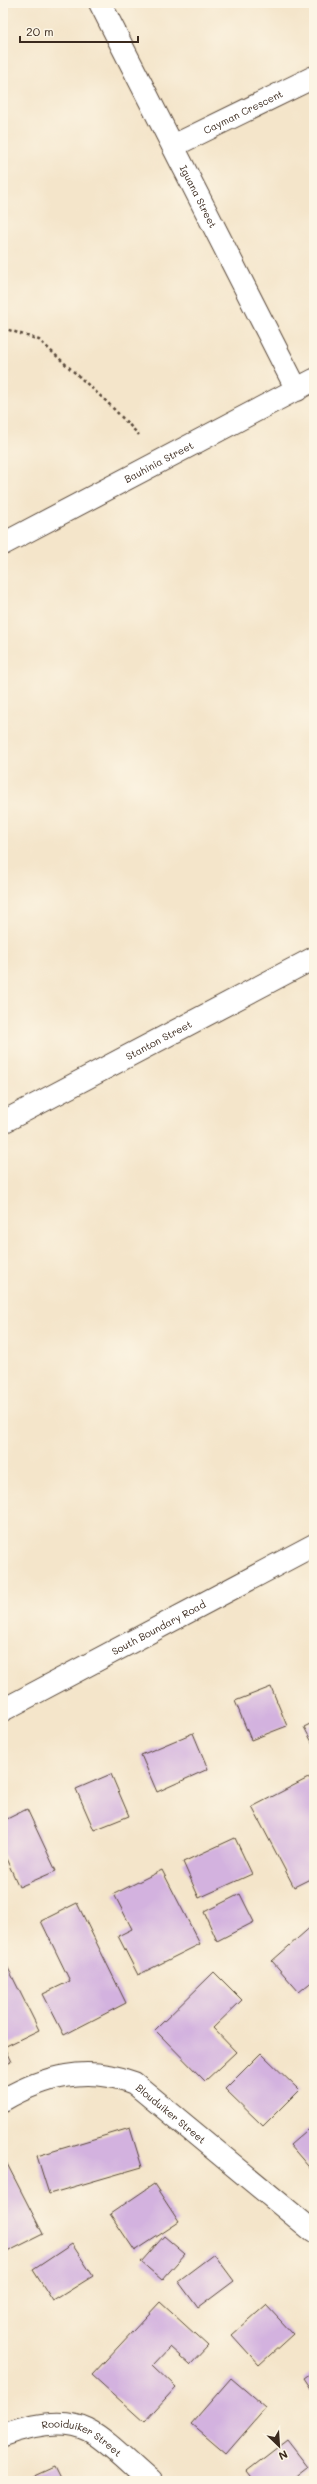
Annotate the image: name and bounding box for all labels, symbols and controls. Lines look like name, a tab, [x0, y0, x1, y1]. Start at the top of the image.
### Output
scale bar	[20, 18, 138, 44]
text: 20 m	[26, 23, 54, 39]
street label: Cayman Crescent	[201, 86, 285, 137]
street label: Iguana Street	[177, 163, 220, 230]
street label: Bauhinia Street	[122, 438, 196, 486]
street label: Stanton Street	[123, 1017, 194, 1063]
street label: South Boundary Road	[109, 1597, 208, 1658]
street label: Blouduiker Street	[133, 2081, 209, 2147]
street label: Rooiduiker Street	[41, 2416, 125, 2460]
north arrow	[259, 2426, 299, 2466]
text: N	[276, 2447, 290, 2464]

